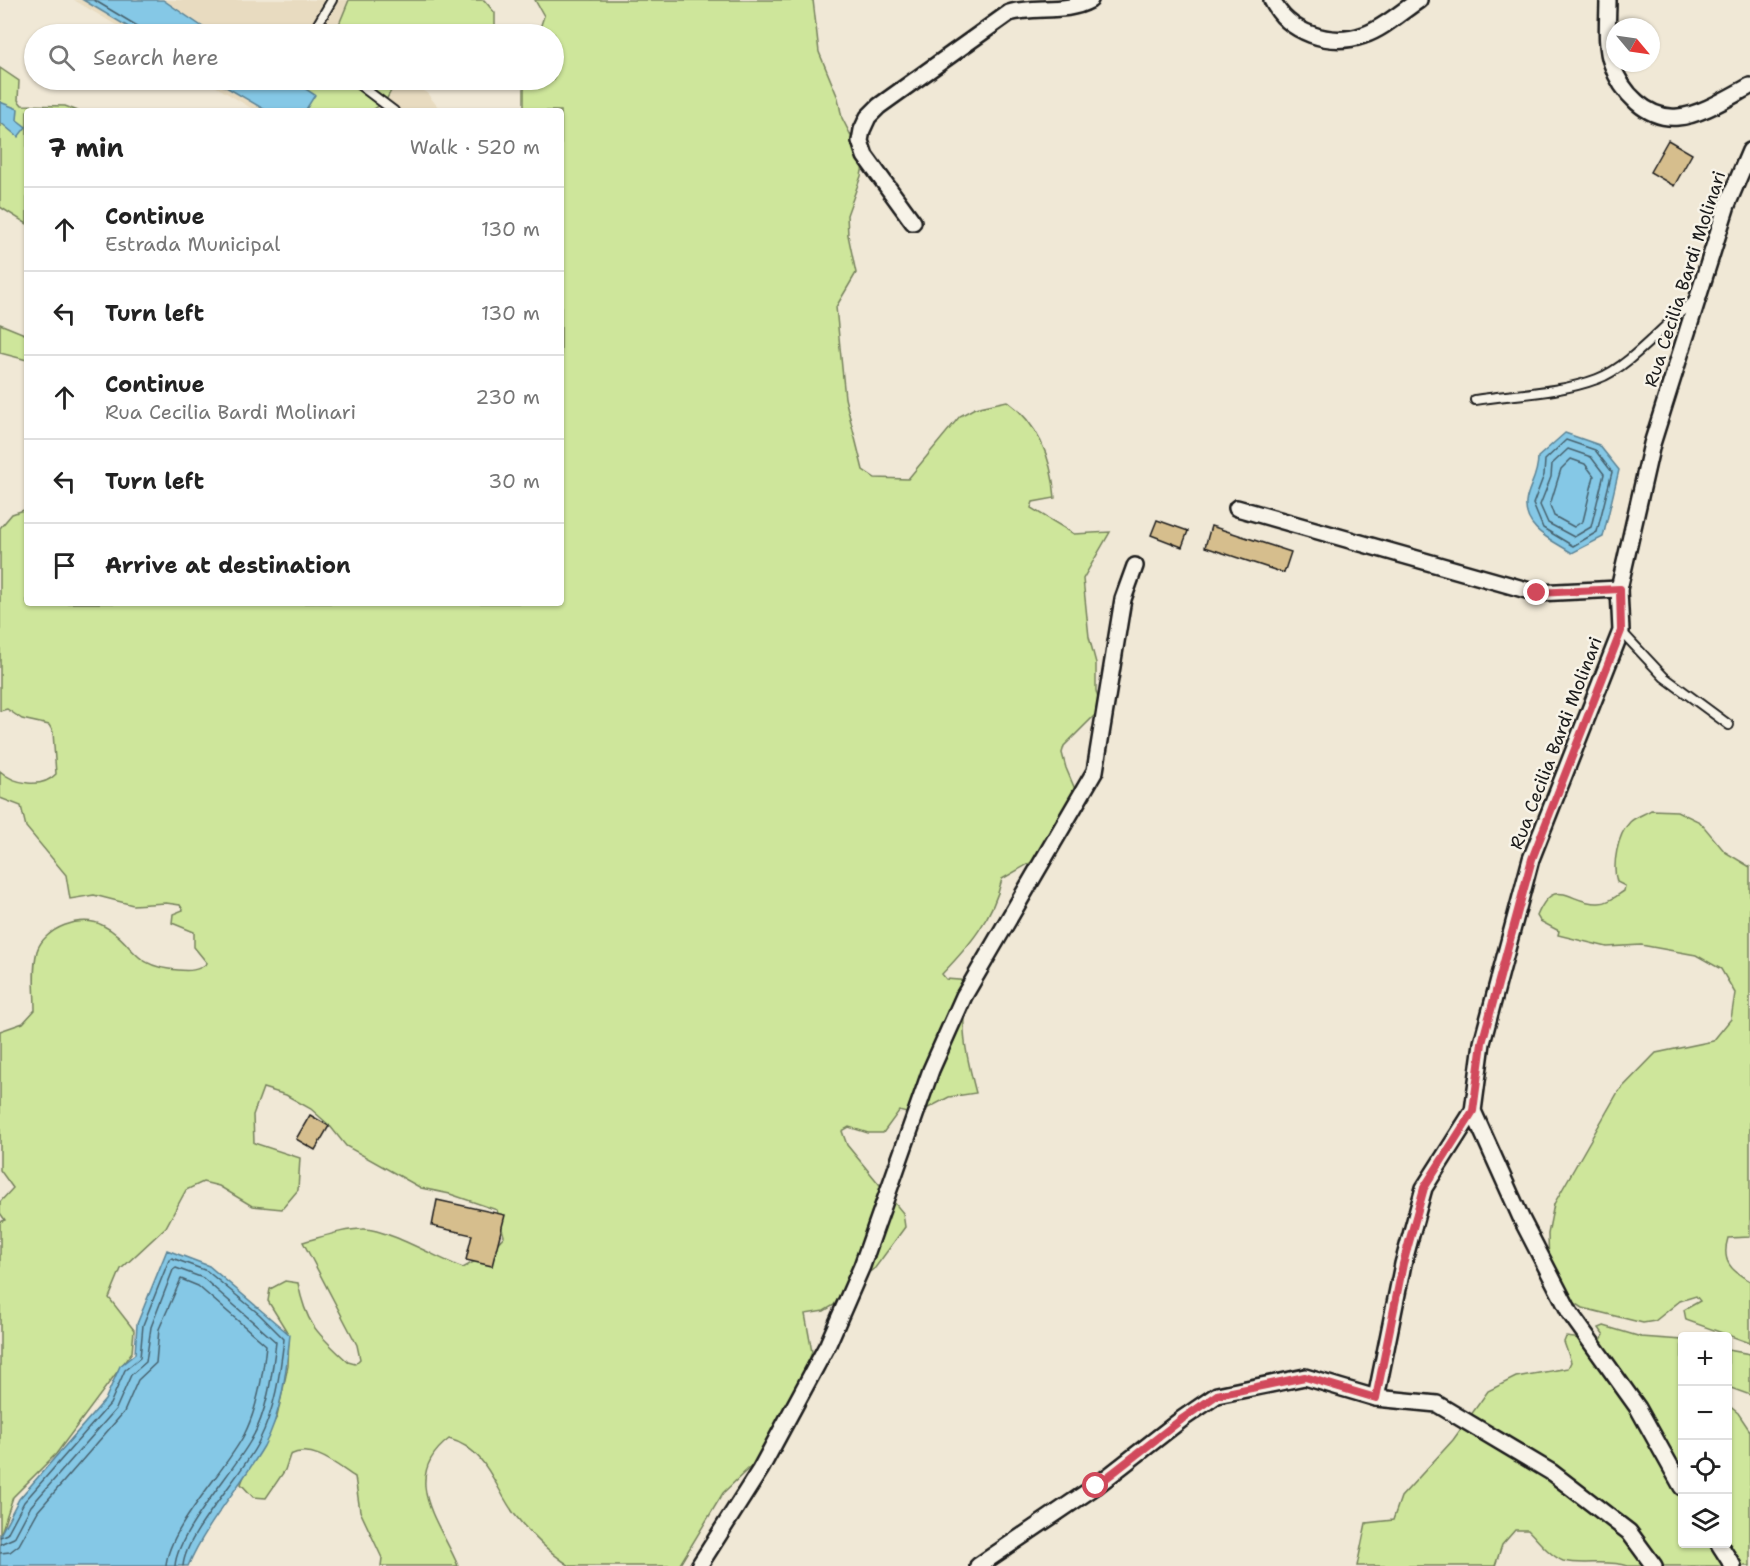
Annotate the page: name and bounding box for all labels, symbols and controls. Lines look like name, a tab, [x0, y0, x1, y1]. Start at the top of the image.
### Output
north arrow	[1606, 18, 1660, 72]
search box	[24, 24, 564, 90]
icon: search	[45, 41, 78, 74]
text: Search here	[93, 43, 219, 72]
text: 7 min	[48, 130, 124, 165]
text: Walk · 520 m	[410, 134, 540, 160]
street label: Rua Cecilia Bardi Molinari	[1639, 168, 1731, 390]
text: Continue	[105, 202, 205, 231]
icon: ahead	[48, 213, 81, 246]
text: 130 m	[481, 216, 540, 242]
text: Estrada Municipal	[105, 231, 280, 257]
icon: left	[48, 297, 81, 330]
text: Turn left	[105, 299, 204, 328]
text: 130 m	[481, 300, 540, 326]
text: Continue	[105, 370, 205, 399]
icon: ahead	[48, 381, 81, 414]
text: 230 m	[475, 384, 540, 410]
text: Rua Cecilia Bardi Molinari	[105, 399, 356, 425]
icon: left	[48, 465, 81, 498]
text: Turn left	[105, 467, 204, 496]
text: 30 m	[488, 468, 540, 494]
icon: arrive	[48, 549, 81, 582]
text: Arrive at destination	[105, 551, 351, 580]
route end	[1523, 579, 1549, 605]
street label: Rua Cecilia Bardi Molinari	[1504, 633, 1608, 853]
map controls	[1678, 1332, 1732, 1548]
button: +	[1678, 1332, 1732, 1386]
button: −	[1678, 1386, 1732, 1440]
button: locate	[1678, 1440, 1732, 1494]
route start	[1082, 1472, 1108, 1498]
button: layers	[1678, 1494, 1732, 1548]

